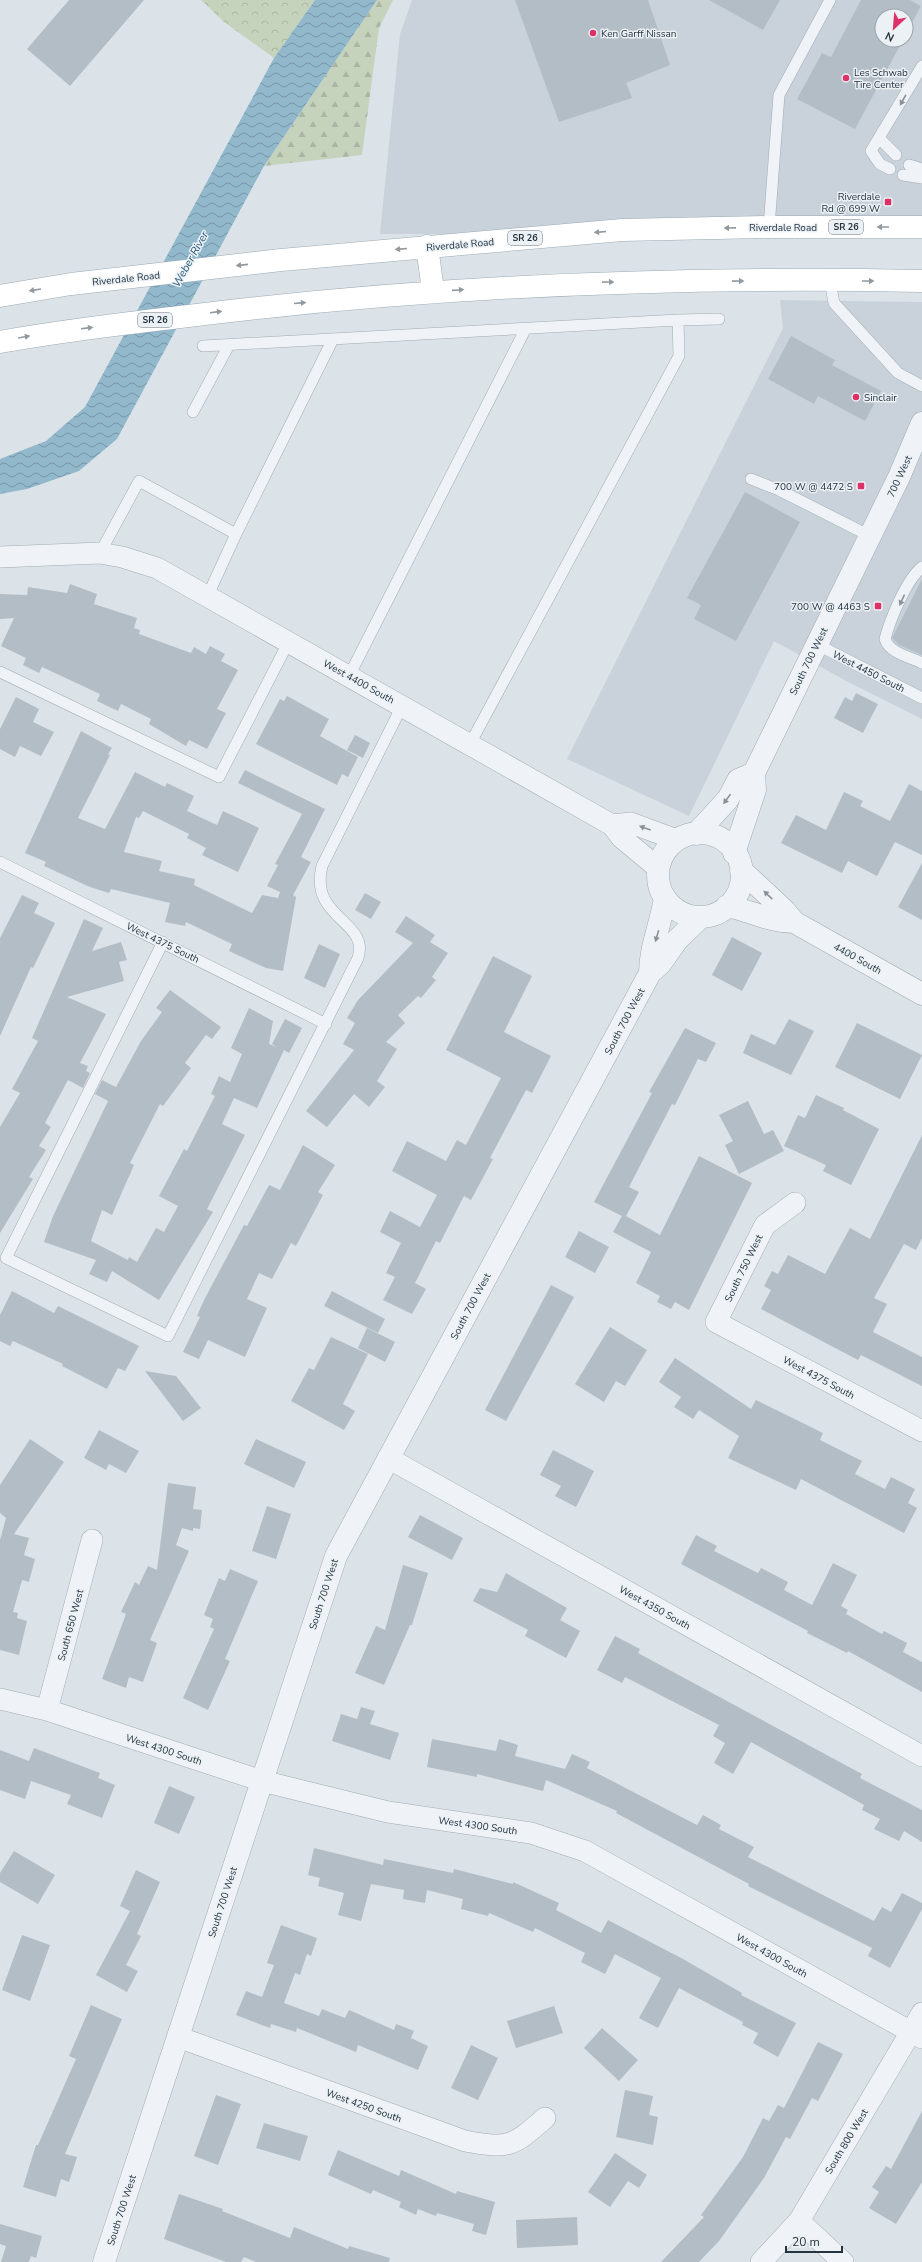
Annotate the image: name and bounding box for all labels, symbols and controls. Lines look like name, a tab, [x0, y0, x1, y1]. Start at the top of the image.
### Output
north arrow	[874, 8, 914, 48]
place label: Ken Garff Nissan	[601, 27, 677, 41]
marker: Ken Garff Nissan	[588, 28, 598, 38]
text: N	[883, 28, 897, 45]
place label: Les Schwab Tire Center	[854, 66, 908, 92]
marker: Les Schwab Tire Center	[841, 73, 851, 83]
one-way arrow	[899, 94, 906, 106]
place label: Riverdale Rd @ 699 W	[821, 190, 880, 216]
marker: Riverdale Rd @ 699 W	[883, 197, 893, 207]
road number: SR 26	[829, 220, 863, 234]
street label: Riverdale Road	[749, 221, 817, 235]
one-way arrow	[724, 224, 736, 231]
one-way arrow	[876, 224, 889, 230]
water label: Weber River	[169, 228, 212, 290]
one-way arrow	[594, 229, 606, 236]
road number: SR 26	[508, 231, 542, 245]
street label: Riverdale Road	[426, 235, 495, 255]
one-way arrow	[395, 246, 407, 252]
one-way arrow	[236, 262, 249, 268]
street label: Riverdale Road	[91, 268, 161, 290]
one-way arrow	[732, 278, 745, 284]
one-way arrow	[862, 278, 875, 284]
one-way arrow	[602, 279, 614, 286]
one-way arrow	[452, 286, 464, 293]
one-way arrow	[29, 287, 41, 293]
one-way arrow	[294, 300, 306, 306]
one-way arrow	[210, 309, 222, 315]
road number: SR 26	[138, 313, 172, 327]
one-way arrow	[81, 325, 93, 331]
one-way arrow	[18, 334, 30, 340]
place label: Sinclair	[864, 391, 897, 405]
marker: Sinclair	[851, 392, 861, 402]
street label: 700 West	[884, 453, 916, 500]
place label: 700 W @ 4472 S	[774, 480, 853, 494]
marker: 700 W @ 4472 S	[856, 481, 866, 491]
one-way arrow	[898, 594, 905, 606]
place label: 700 W @ 4463 S	[791, 600, 870, 614]
marker: 700 W @ 4463 S	[873, 601, 883, 611]
street label: South 700 West	[786, 625, 832, 698]
street label: West 4450 South	[830, 648, 907, 696]
street label: West 4400 South	[320, 656, 397, 707]
one-way arrow	[723, 793, 731, 804]
one-way arrow	[638, 825, 650, 831]
one-way arrow	[763, 890, 773, 900]
street label: West 4375 South	[124, 919, 201, 967]
one-way arrow	[653, 929, 659, 942]
street label: 4400 South	[831, 940, 884, 978]
street label: South 700 West	[601, 985, 649, 1057]
street label: South 750 West	[721, 1232, 767, 1305]
street label: South 700 West	[447, 1270, 495, 1342]
street label: West 4375 South	[780, 1353, 857, 1403]
street label: South 700 West	[306, 1557, 342, 1631]
street label: West 4350 South	[616, 1582, 693, 1633]
street label: South 650 West	[55, 1587, 87, 1663]
street label: West 4300 South	[124, 1731, 204, 1769]
street label: West 4300 South	[437, 1814, 518, 1838]
street label: South 700 West	[205, 1865, 241, 1939]
street label: West 4300 South	[733, 1930, 810, 1981]
street label: West 4250 South	[324, 2086, 403, 2126]
street label: South 800 West	[822, 2106, 872, 2177]
street label: South 700 West	[104, 2173, 140, 2247]
scale bar	[786, 2228, 842, 2254]
text: 20 m	[792, 2234, 820, 2250]

